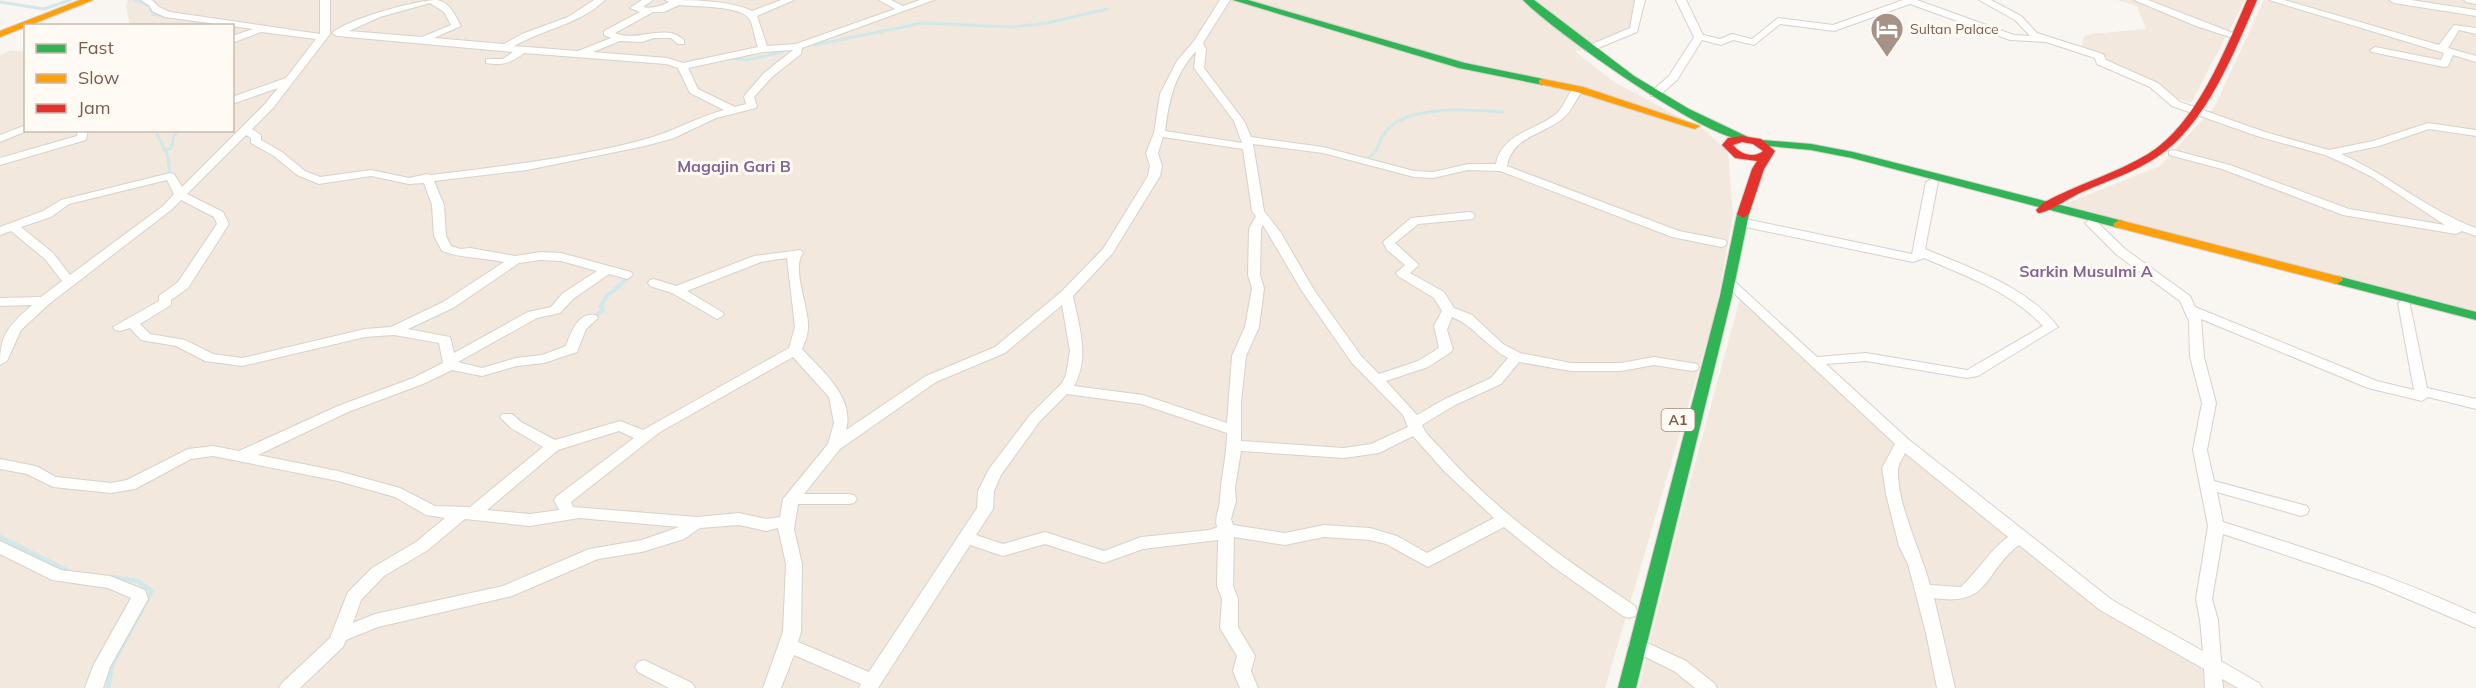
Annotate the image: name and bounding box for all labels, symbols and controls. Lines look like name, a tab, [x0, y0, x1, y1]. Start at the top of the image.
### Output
hotel icon: Sultan Palace	[1869, 11, 1905, 58]
place label: Sultan Palace	[1910, 20, 1999, 38]
legend	[24, 24, 234, 132]
text: Fast	[78, 36, 114, 59]
text: Slow	[78, 66, 120, 89]
text: Jam	[78, 96, 111, 119]
district label: Magajin Gari B	[677, 156, 791, 176]
district label: Sarkin Musulmi A	[2019, 261, 2153, 281]
road number: A1	[1662, 409, 1694, 431]

